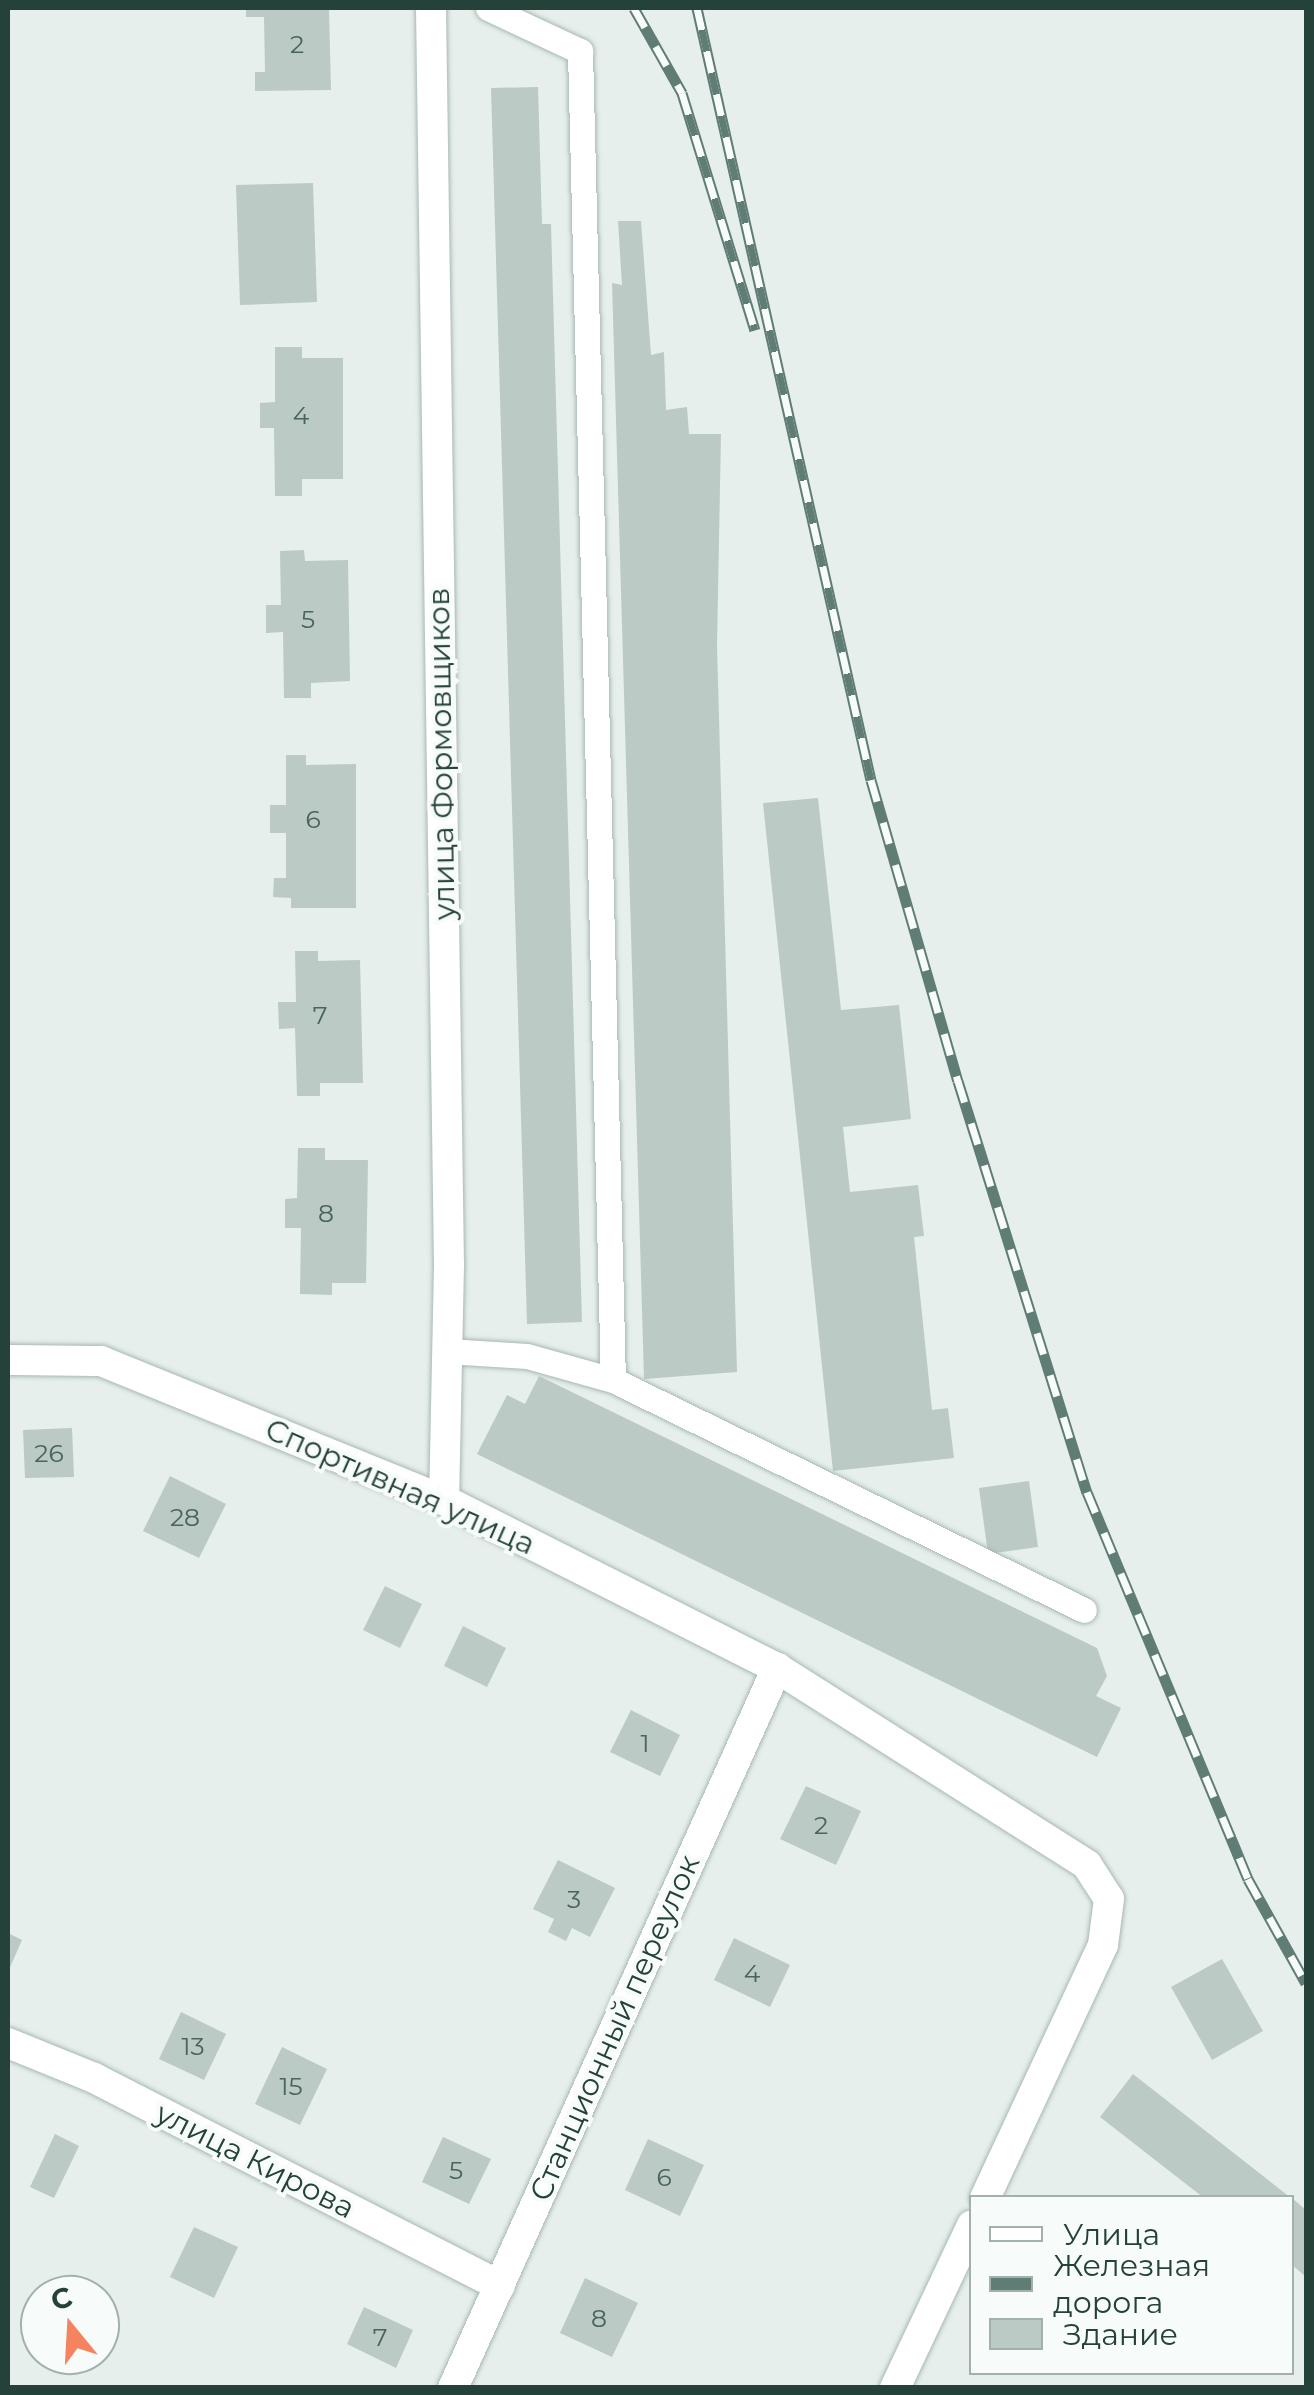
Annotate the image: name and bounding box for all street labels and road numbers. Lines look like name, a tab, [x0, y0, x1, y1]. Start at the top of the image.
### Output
street label: улица Формовщиков	[421, 587, 463, 921]
street label: Спортивная улица	[260, 1411, 540, 1563]
street label: Станционный переулок	[522, 1849, 708, 2207]
street label: улица Кирова	[150, 2095, 360, 2227]

